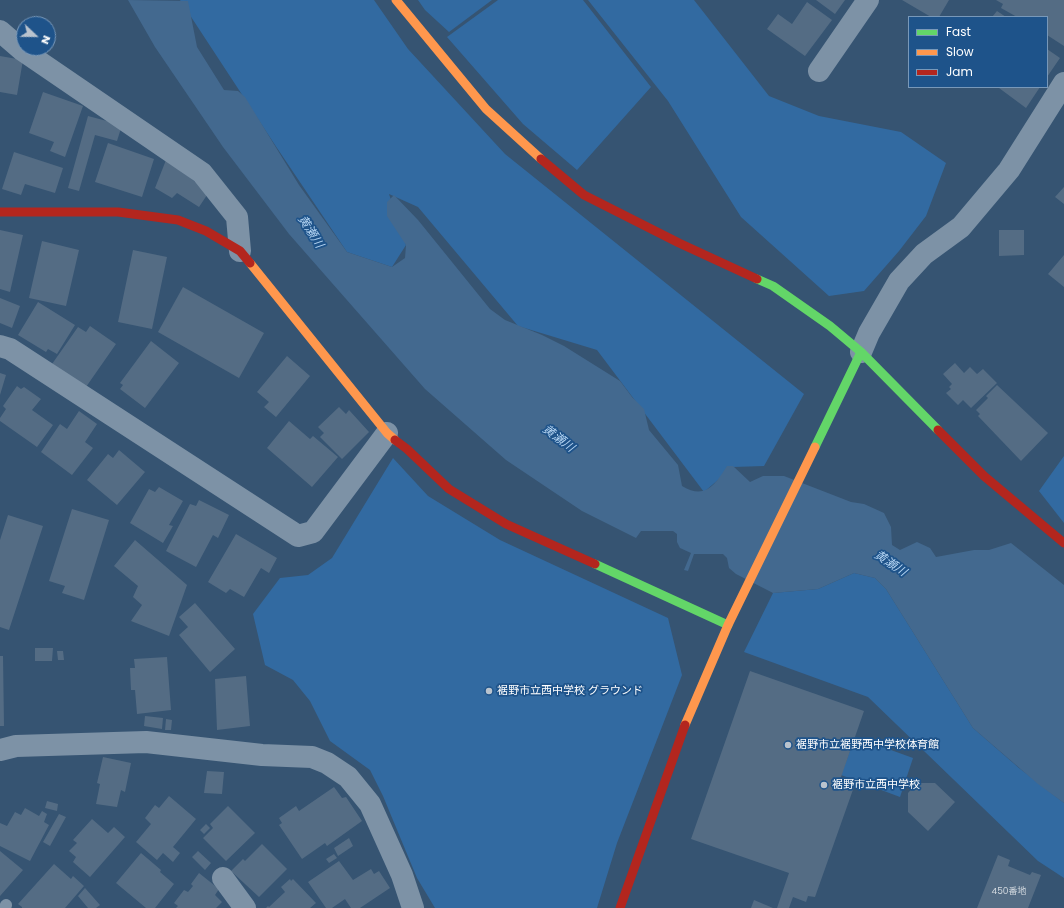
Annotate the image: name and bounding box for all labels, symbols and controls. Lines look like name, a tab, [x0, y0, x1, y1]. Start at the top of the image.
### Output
north arrow	[16, 16, 56, 56]
legend	[908, 16, 1048, 88]
text: Fast	[946, 23, 971, 40]
text: N	[37, 33, 55, 47]
text: Slow	[946, 43, 974, 60]
text: Jam	[946, 63, 973, 80]
water label: 黄瀬川	[294, 213, 326, 251]
water label: 黄瀬川	[539, 422, 577, 456]
water label: 黄瀬川	[871, 548, 909, 580]
place label: 裾野市立西中学校 グラウンド	[497, 684, 643, 698]
marker: 裾野市立西中学校 グラウンド	[484, 686, 494, 696]
place label: 裾野市立裾野西中学校体育館	[796, 738, 939, 752]
marker: 裾野市立裾野西中学校体育館	[783, 740, 793, 750]
place label: 裾野市立西中学校	[832, 778, 920, 792]
marker: 裾野市立西中学校	[819, 780, 829, 790]
house number: 450番地	[992, 887, 1026, 897]

